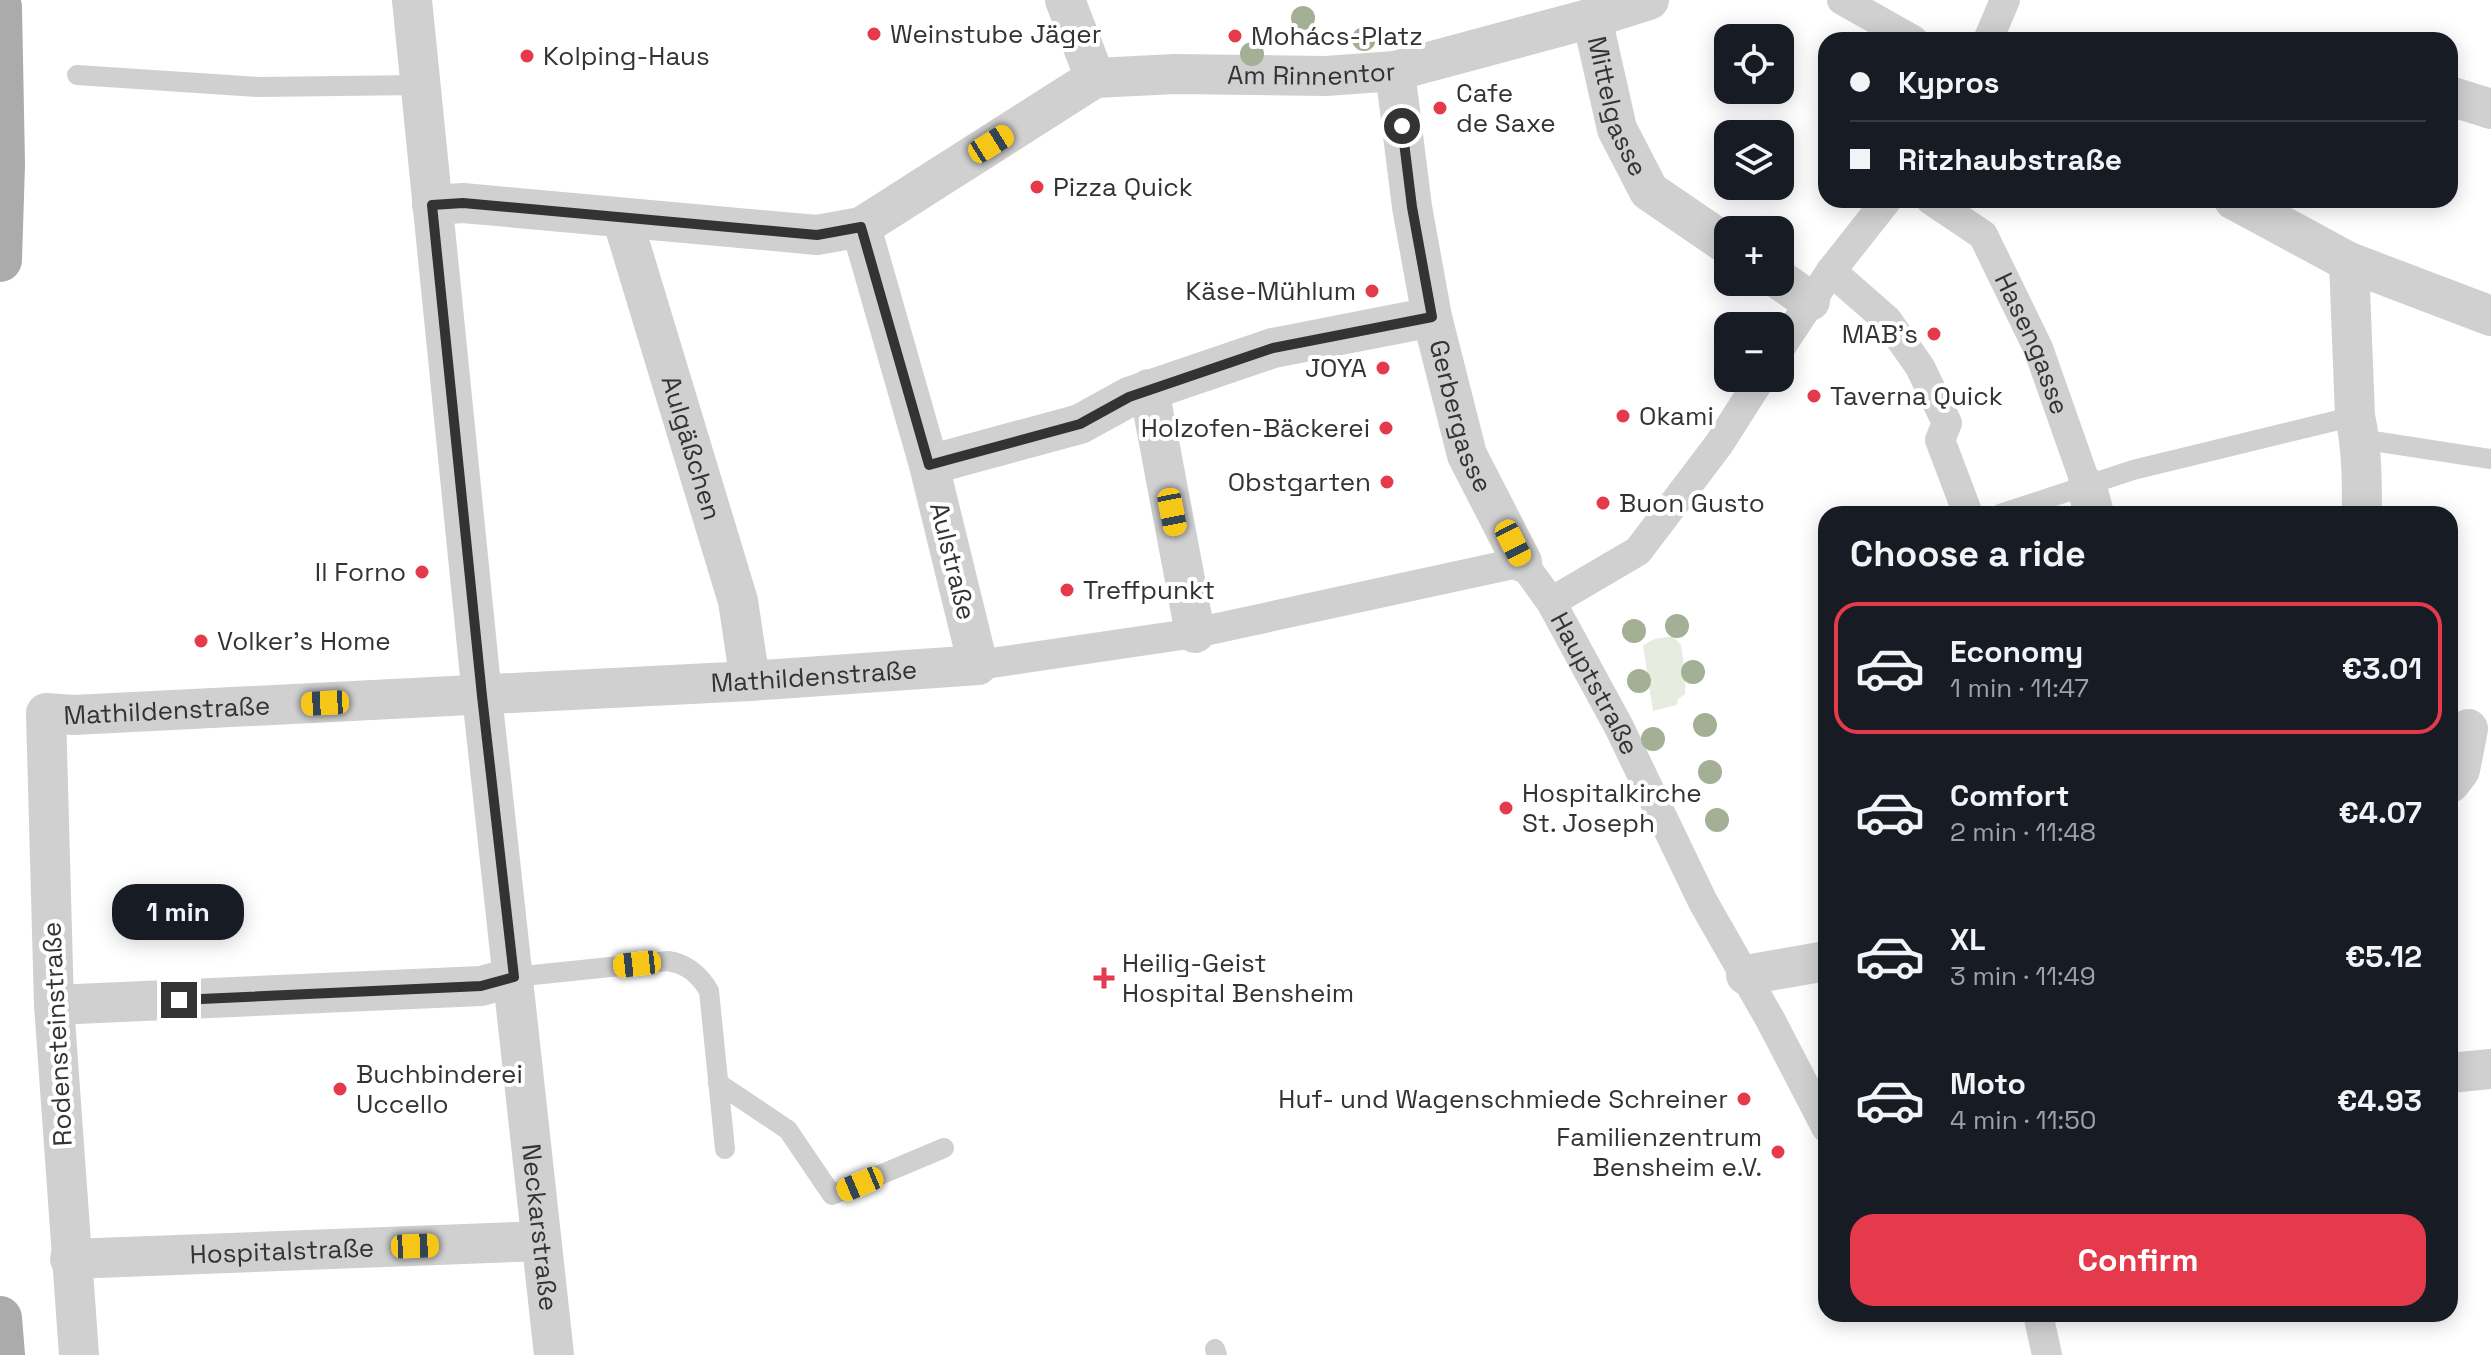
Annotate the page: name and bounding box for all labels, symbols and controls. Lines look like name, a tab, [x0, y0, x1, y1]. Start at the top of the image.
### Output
place label: Weinstube Jäger	[890, 17, 1101, 51]
place label: Mohács-Platz	[1251, 19, 1423, 53]
map controls	[1714, 24, 1794, 392]
button: locate	[1714, 24, 1794, 104]
marker: Weinstube Jäger	[865, 25, 883, 43]
marker: Mohács-Platz	[1226, 27, 1244, 45]
street label: Mittelgasse	[1580, 33, 1655, 182]
place label: Kolping-Haus	[543, 39, 710, 73]
marker: Kolping-Haus	[518, 47, 536, 65]
street label: Am Rinnentor	[1227, 54, 1397, 93]
text: Kypros	[1898, 63, 1999, 102]
place label: Cafe de Saxe	[1456, 76, 1556, 140]
marker: Cafe de Saxe	[1431, 99, 1449, 117]
route start	[1384, 108, 1420, 144]
button: layers	[1714, 120, 1794, 200]
car	[964, 121, 1018, 167]
text: Ritzhaubstraße	[1898, 140, 2122, 179]
place label: Pizza Quick	[1053, 170, 1193, 204]
marker: Pizza Quick	[1028, 178, 1046, 196]
button: +	[1714, 216, 1794, 296]
street label: Hasengasse	[1987, 267, 2077, 419]
place label: Käse-Mühlum	[1185, 274, 1356, 308]
marker: Käse-Mühlum	[1363, 282, 1381, 300]
button: −	[1714, 312, 1794, 392]
place label: MAB's	[1842, 317, 1918, 351]
marker: MAB's	[1925, 325, 1943, 343]
street label: Gerbergasse	[1421, 336, 1500, 498]
place label: JOYA	[1305, 351, 1367, 385]
marker: JOYA	[1374, 359, 1392, 377]
street label: Aulgäßchen	[654, 371, 730, 524]
place label: Taverna Quick	[1830, 379, 2003, 413]
marker: Taverna Quick	[1805, 387, 1823, 405]
place label: Okami	[1639, 399, 1714, 433]
marker: Okami	[1614, 407, 1632, 425]
place label: Holzofen-Bäckerei	[1141, 411, 1370, 445]
marker: Holzofen-Bäckerei	[1377, 419, 1395, 437]
place label: Obstgarten	[1228, 465, 1371, 499]
marker: Obstgarten	[1378, 473, 1396, 491]
car	[1156, 486, 1188, 538]
place label: Buon Gusto	[1619, 486, 1765, 520]
marker: Buon Gusto	[1594, 494, 1612, 512]
street label: Aulstraße	[922, 499, 984, 623]
car	[1491, 516, 1535, 570]
text: Choose a ride	[1850, 531, 2086, 577]
place label: Il Forno	[315, 555, 406, 589]
marker: Il Forno	[413, 563, 431, 581]
place label: Treffpunkt	[1083, 573, 1215, 607]
marker: Treffpunkt	[1058, 581, 1076, 599]
street label: Hauptstraße	[1543, 606, 1647, 760]
place label: Volker's Home	[217, 624, 391, 658]
marker: Volker's Home	[192, 632, 210, 650]
icon: car	[1854, 632, 1926, 704]
text: Economy	[1950, 632, 2083, 671]
text: €3.01	[2342, 649, 2422, 688]
street label: Mathildenstraße	[710, 652, 918, 700]
text: 1 min · 11:47	[1950, 671, 2089, 705]
street label: Mathildenstraße	[63, 688, 271, 733]
car	[300, 690, 350, 716]
place label: Hospitalkirche St. Joseph	[1522, 776, 1702, 840]
icon: car	[1854, 776, 1926, 848]
text: Comfort	[1950, 776, 2069, 815]
text: €4.07	[2339, 793, 2422, 832]
marker: Hospitalkirche St. Joseph	[1497, 799, 1515, 817]
text: 2 min · 11:48	[1950, 815, 2096, 849]
callout: 1 min	[113, 884, 245, 940]
text: 1 min	[146, 895, 210, 929]
icon: car	[1854, 920, 1926, 992]
text: XL	[1950, 920, 1986, 959]
street label: Rodensteinstraße	[34, 921, 80, 1147]
text: €5.12	[2345, 937, 2422, 976]
place label: Heilig-Geist Hospital Bensheim	[1122, 946, 1354, 1010]
car	[612, 950, 662, 978]
text: 3 min · 11:49	[1950, 959, 2096, 993]
marker: Heilig-Geist Hospital Bensheim	[1093, 967, 1115, 989]
route end	[161, 982, 197, 1018]
place label: Buchbinderei Uccello	[356, 1057, 523, 1121]
icon: car	[1854, 1064, 1926, 1136]
text: Moto	[1950, 1064, 2026, 1103]
marker: Buchbinderei Uccello	[331, 1080, 349, 1098]
text: €4.93	[2337, 1081, 2422, 1120]
place label: Huf- und Wagenschmiede Schreiner	[1278, 1082, 1728, 1116]
marker: Huf- und Wagenschmiede Schreiner	[1735, 1090, 1753, 1108]
text: 4 min · 11:50	[1950, 1103, 2096, 1137]
place label: Familienzentrum Bensheim e.V.	[1556, 1120, 1762, 1184]
street label: Neckarstraße	[514, 1142, 566, 1313]
marker: Familienzentrum Bensheim e.V.	[1769, 1143, 1787, 1161]
car	[833, 1164, 887, 1204]
button: Confirm	[1850, 1214, 2426, 1306]
street label: Hospitalstraße	[189, 1230, 375, 1271]
car	[391, 1233, 439, 1259]

